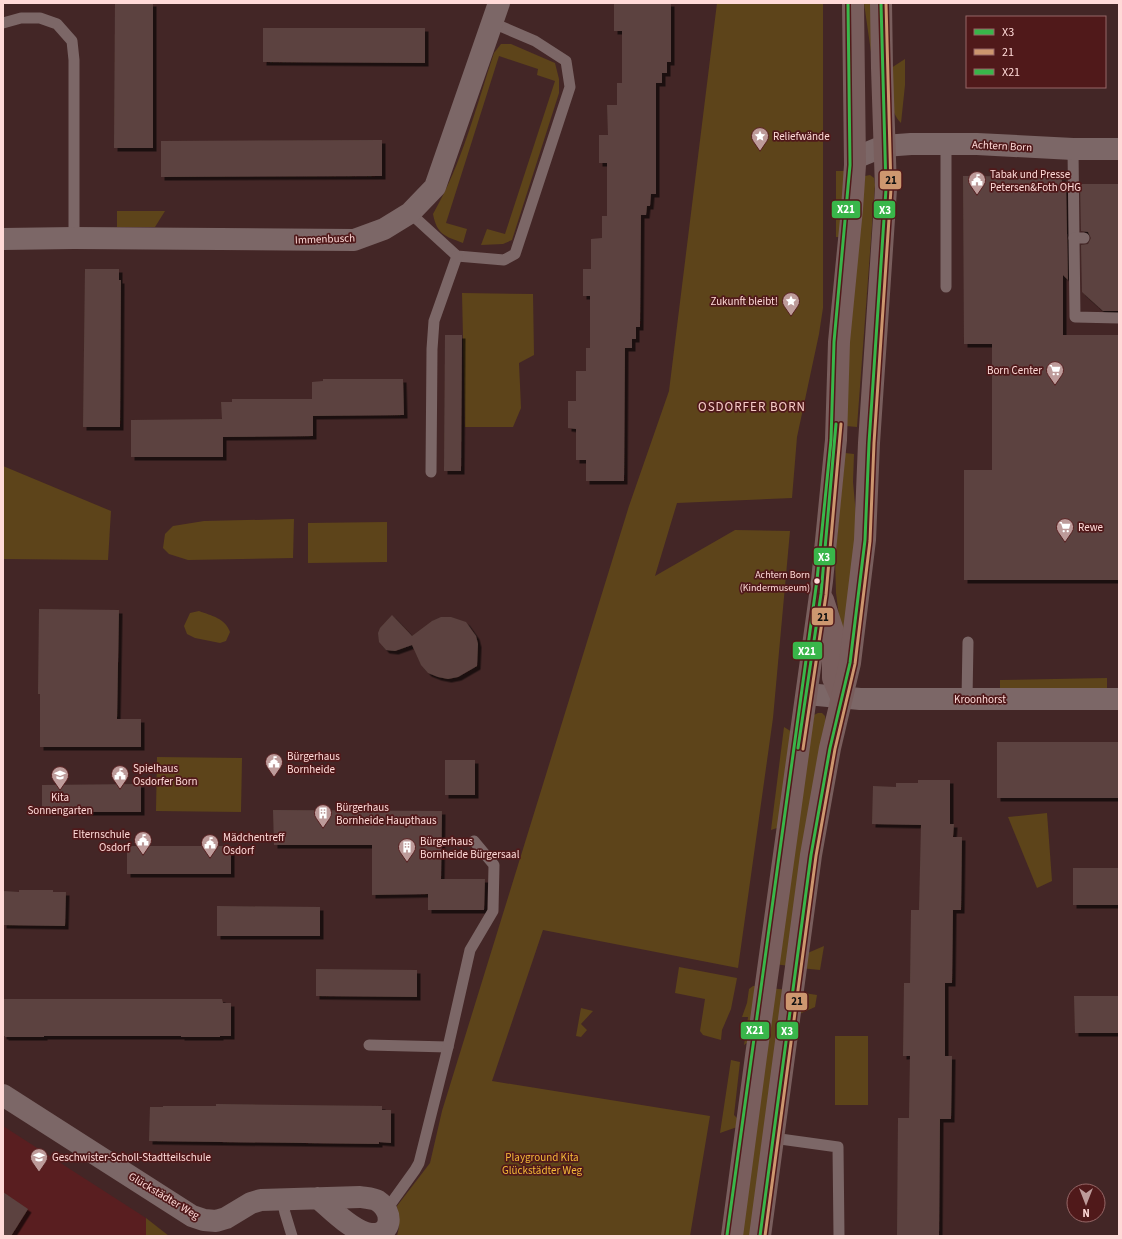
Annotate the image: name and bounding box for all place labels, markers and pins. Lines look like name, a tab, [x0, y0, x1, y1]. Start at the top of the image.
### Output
place icon: Reliefwände	[750, 126, 770, 151]
place label: Reliefwände	[773, 129, 830, 144]
place label: Tabak und Presse Petersen&Foth OHG	[990, 167, 1081, 195]
public building icon: Tabak und Presse Petersen&Foth OHG	[967, 170, 987, 195]
place icon: Zukunft bleibt!	[781, 291, 801, 316]
place label: Zukunft bleibt!	[710, 294, 778, 309]
supermarket icon: Born Center	[1045, 360, 1065, 385]
place label: Born Center	[987, 363, 1042, 378]
supermarket icon: Rewe	[1055, 517, 1075, 542]
place label: Rewe	[1078, 520, 1104, 535]
place label: Achtern Born (Kindermuseum)	[740, 568, 810, 595]
marker: Achtern Born (Kindermuseum)	[812, 576, 822, 586]
place label: Bürgerhaus Bornheide	[287, 749, 340, 777]
public building icon: Bürgerhaus Bornheide	[264, 752, 284, 777]
place label: Spielhaus Osdorfer Born	[133, 761, 198, 789]
public building icon: Spielhaus Osdorfer Born	[110, 764, 130, 789]
school or university icon: Kita Sonnengarten	[50, 765, 70, 790]
place label: Kita Sonnengarten	[27, 790, 93, 818]
place label: Bürgerhaus Bornheide Haupthaus	[336, 800, 437, 828]
building icon: Bürgerhaus Bornheide Haupthaus	[313, 803, 333, 828]
place label: Elternschule Osdorf	[73, 827, 131, 855]
public building icon: Elternschule Osdorf	[133, 830, 153, 855]
place label: Mädchentreff Osdorf	[223, 830, 285, 858]
public building icon: Mädchentreff Osdorf	[200, 833, 220, 858]
place label: Bürgerhaus Bornheide Bürgersaal	[420, 834, 520, 862]
building icon: Bürgerhaus Bornheide Bürgersaal	[397, 837, 417, 862]
school or university icon: Geschwister-Scholl-Stadtteilschule	[29, 1147, 49, 1172]
place label: Geschwister-Scholl-Stadtteilschule	[52, 1150, 212, 1165]

